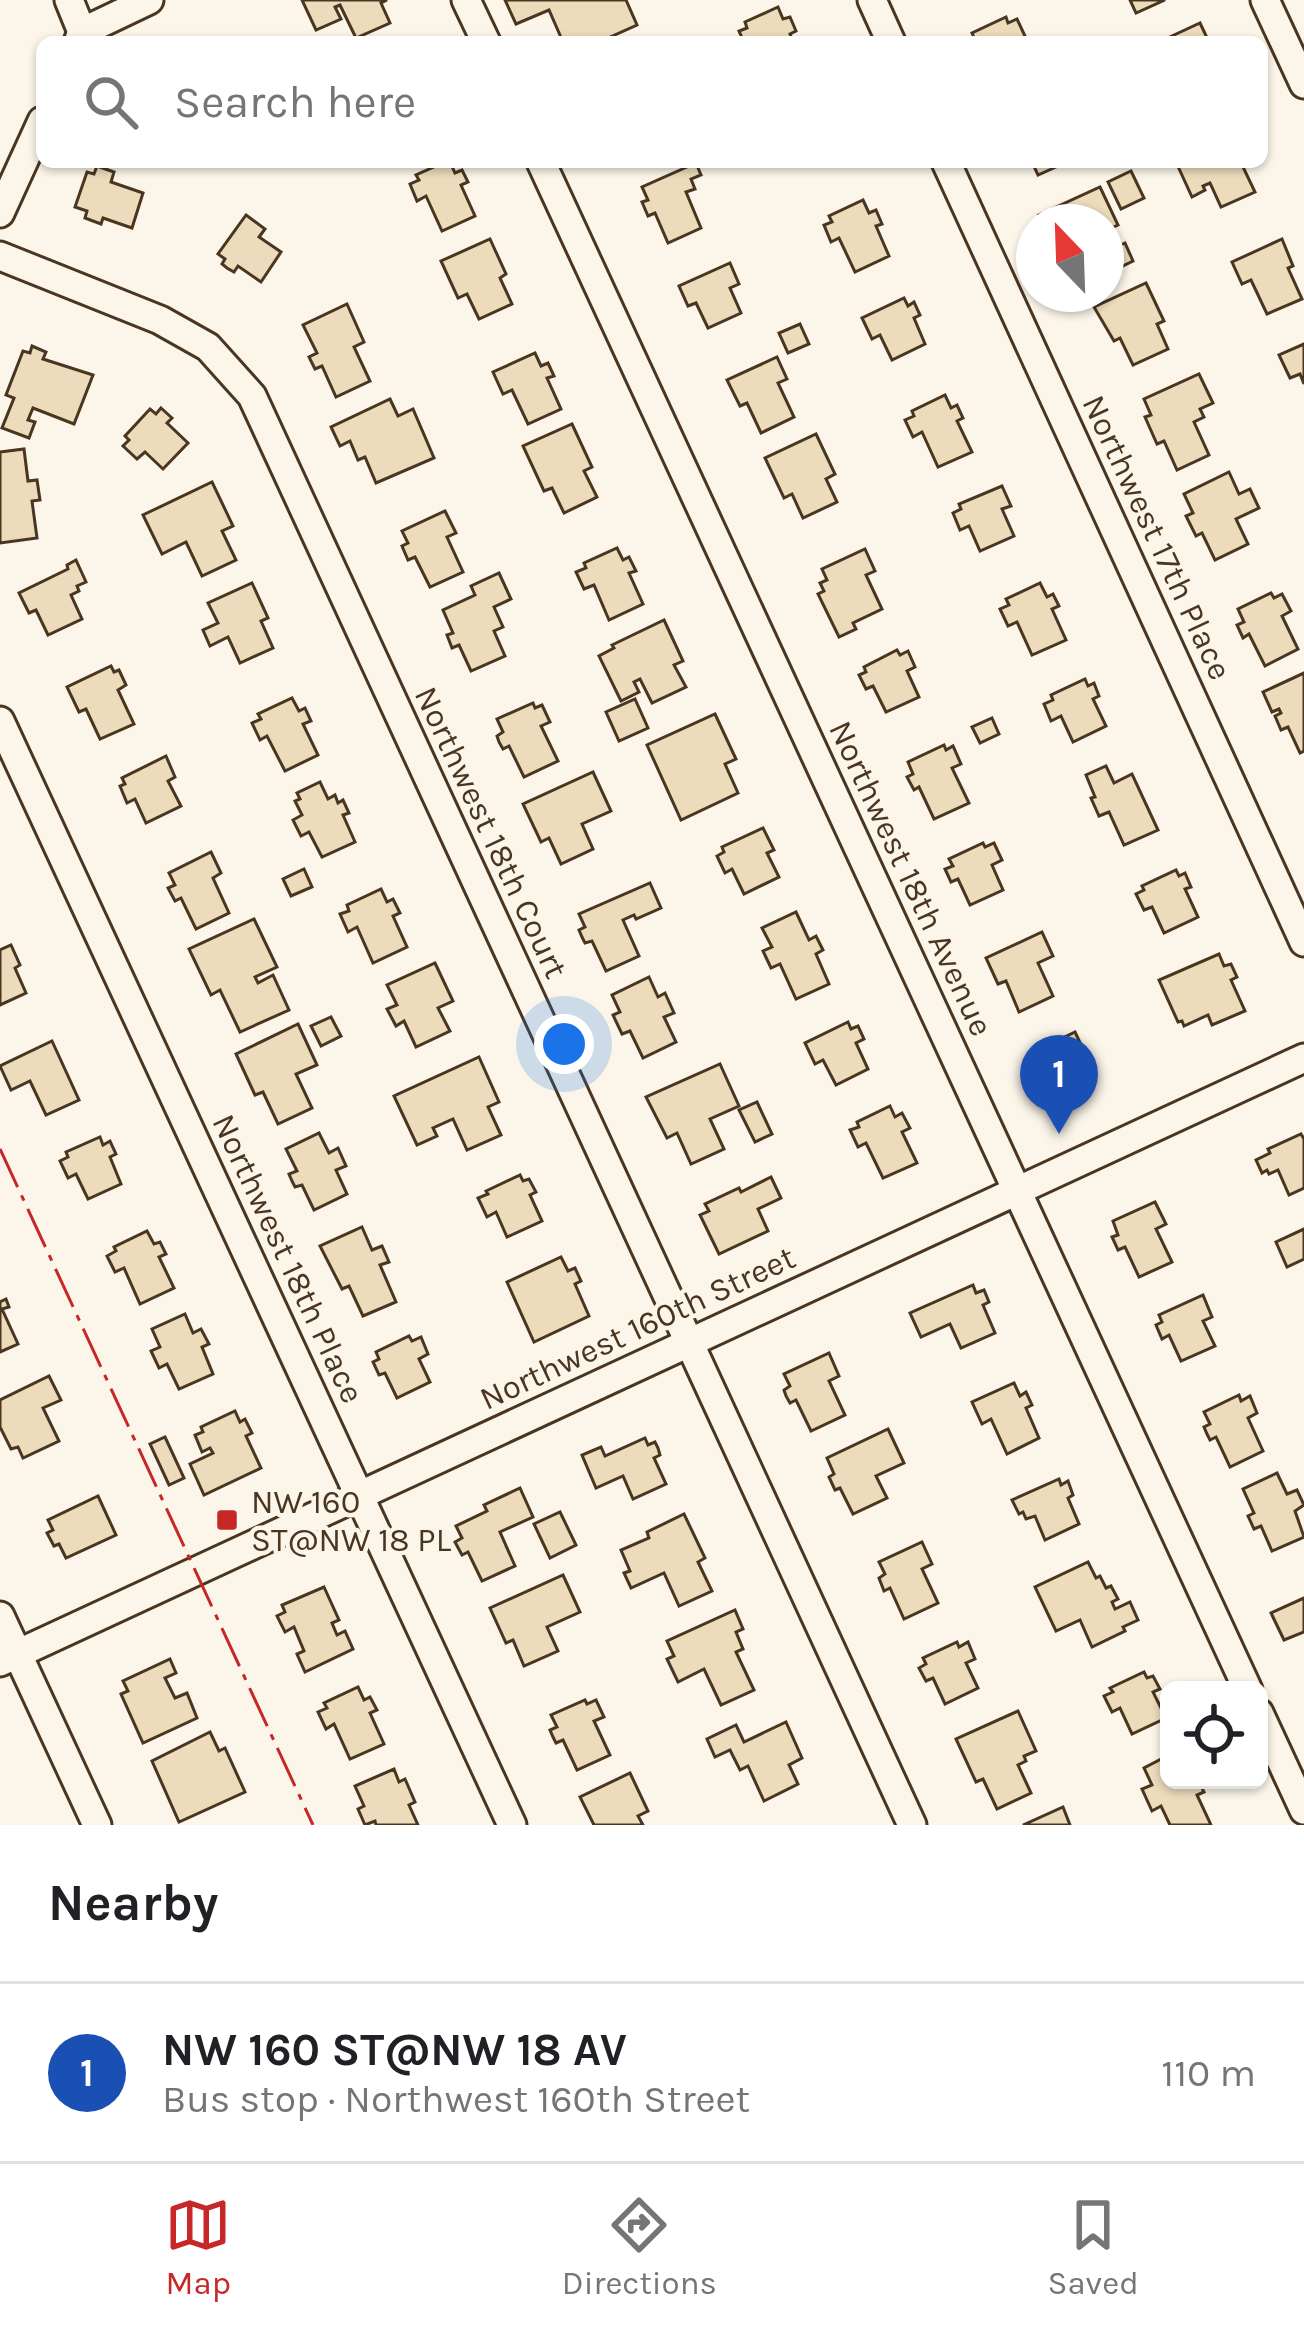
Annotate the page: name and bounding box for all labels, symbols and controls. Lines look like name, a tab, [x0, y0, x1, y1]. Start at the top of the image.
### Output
search box	[36, 36, 1268, 168]
icon: search	[78, 69, 144, 135]
text: Search here	[174, 76, 416, 128]
north arrow	[1016, 204, 1124, 312]
street label: Northwest 17th Place	[1074, 389, 1240, 686]
street label: Northwest 18th Court	[407, 681, 575, 984]
street label: Northwest 18th Avenue	[821, 715, 1001, 1042]
your location	[534, 1014, 594, 1074]
pin: 1	[1020, 1035, 1098, 1134]
street label: Northwest 18th Place	[204, 1108, 372, 1409]
street label: Northwest 160th Street	[474, 1238, 801, 1418]
place label: NW 160 ST@NW 18 PL	[251, 1483, 452, 1559]
marker: NW 160 ST@NW 18 PL	[214, 1507, 240, 1533]
map controls	[1160, 1681, 1268, 1789]
button: locate	[1160, 1681, 1268, 1789]
text: Nearby	[48, 1873, 218, 1933]
text: NW 160 ST@NW 18 AV	[162, 2024, 627, 2076]
text: 1	[80, 2050, 94, 2096]
text: 110 m	[1161, 2050, 1256, 2096]
text: Bus stop · Northwest 160th Street	[162, 2076, 750, 2122]
tab: Map	[165, 2192, 231, 2302]
tab: Directions	[562, 2192, 717, 2302]
tab: Saved	[1048, 2192, 1139, 2302]

